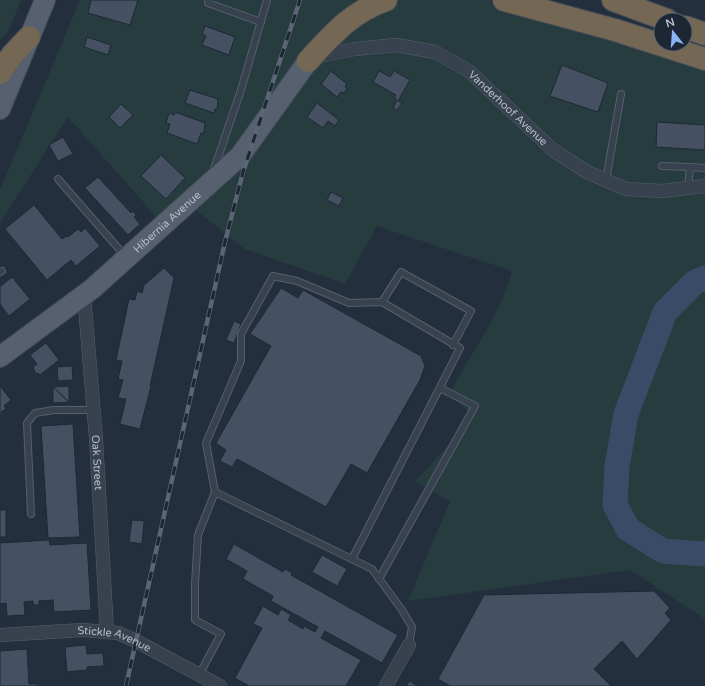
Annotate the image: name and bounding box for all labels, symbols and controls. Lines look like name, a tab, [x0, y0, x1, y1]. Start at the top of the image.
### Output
north arrow	[653, 12, 693, 52]
text: N	[664, 15, 676, 30]
street label: Vanderhoof Avenue	[466, 68, 550, 149]
street label: Hibernia Avenue	[131, 188, 204, 256]
street label: Oak Street	[89, 434, 105, 491]
street label: Stickle Avenue	[77, 624, 153, 655]

